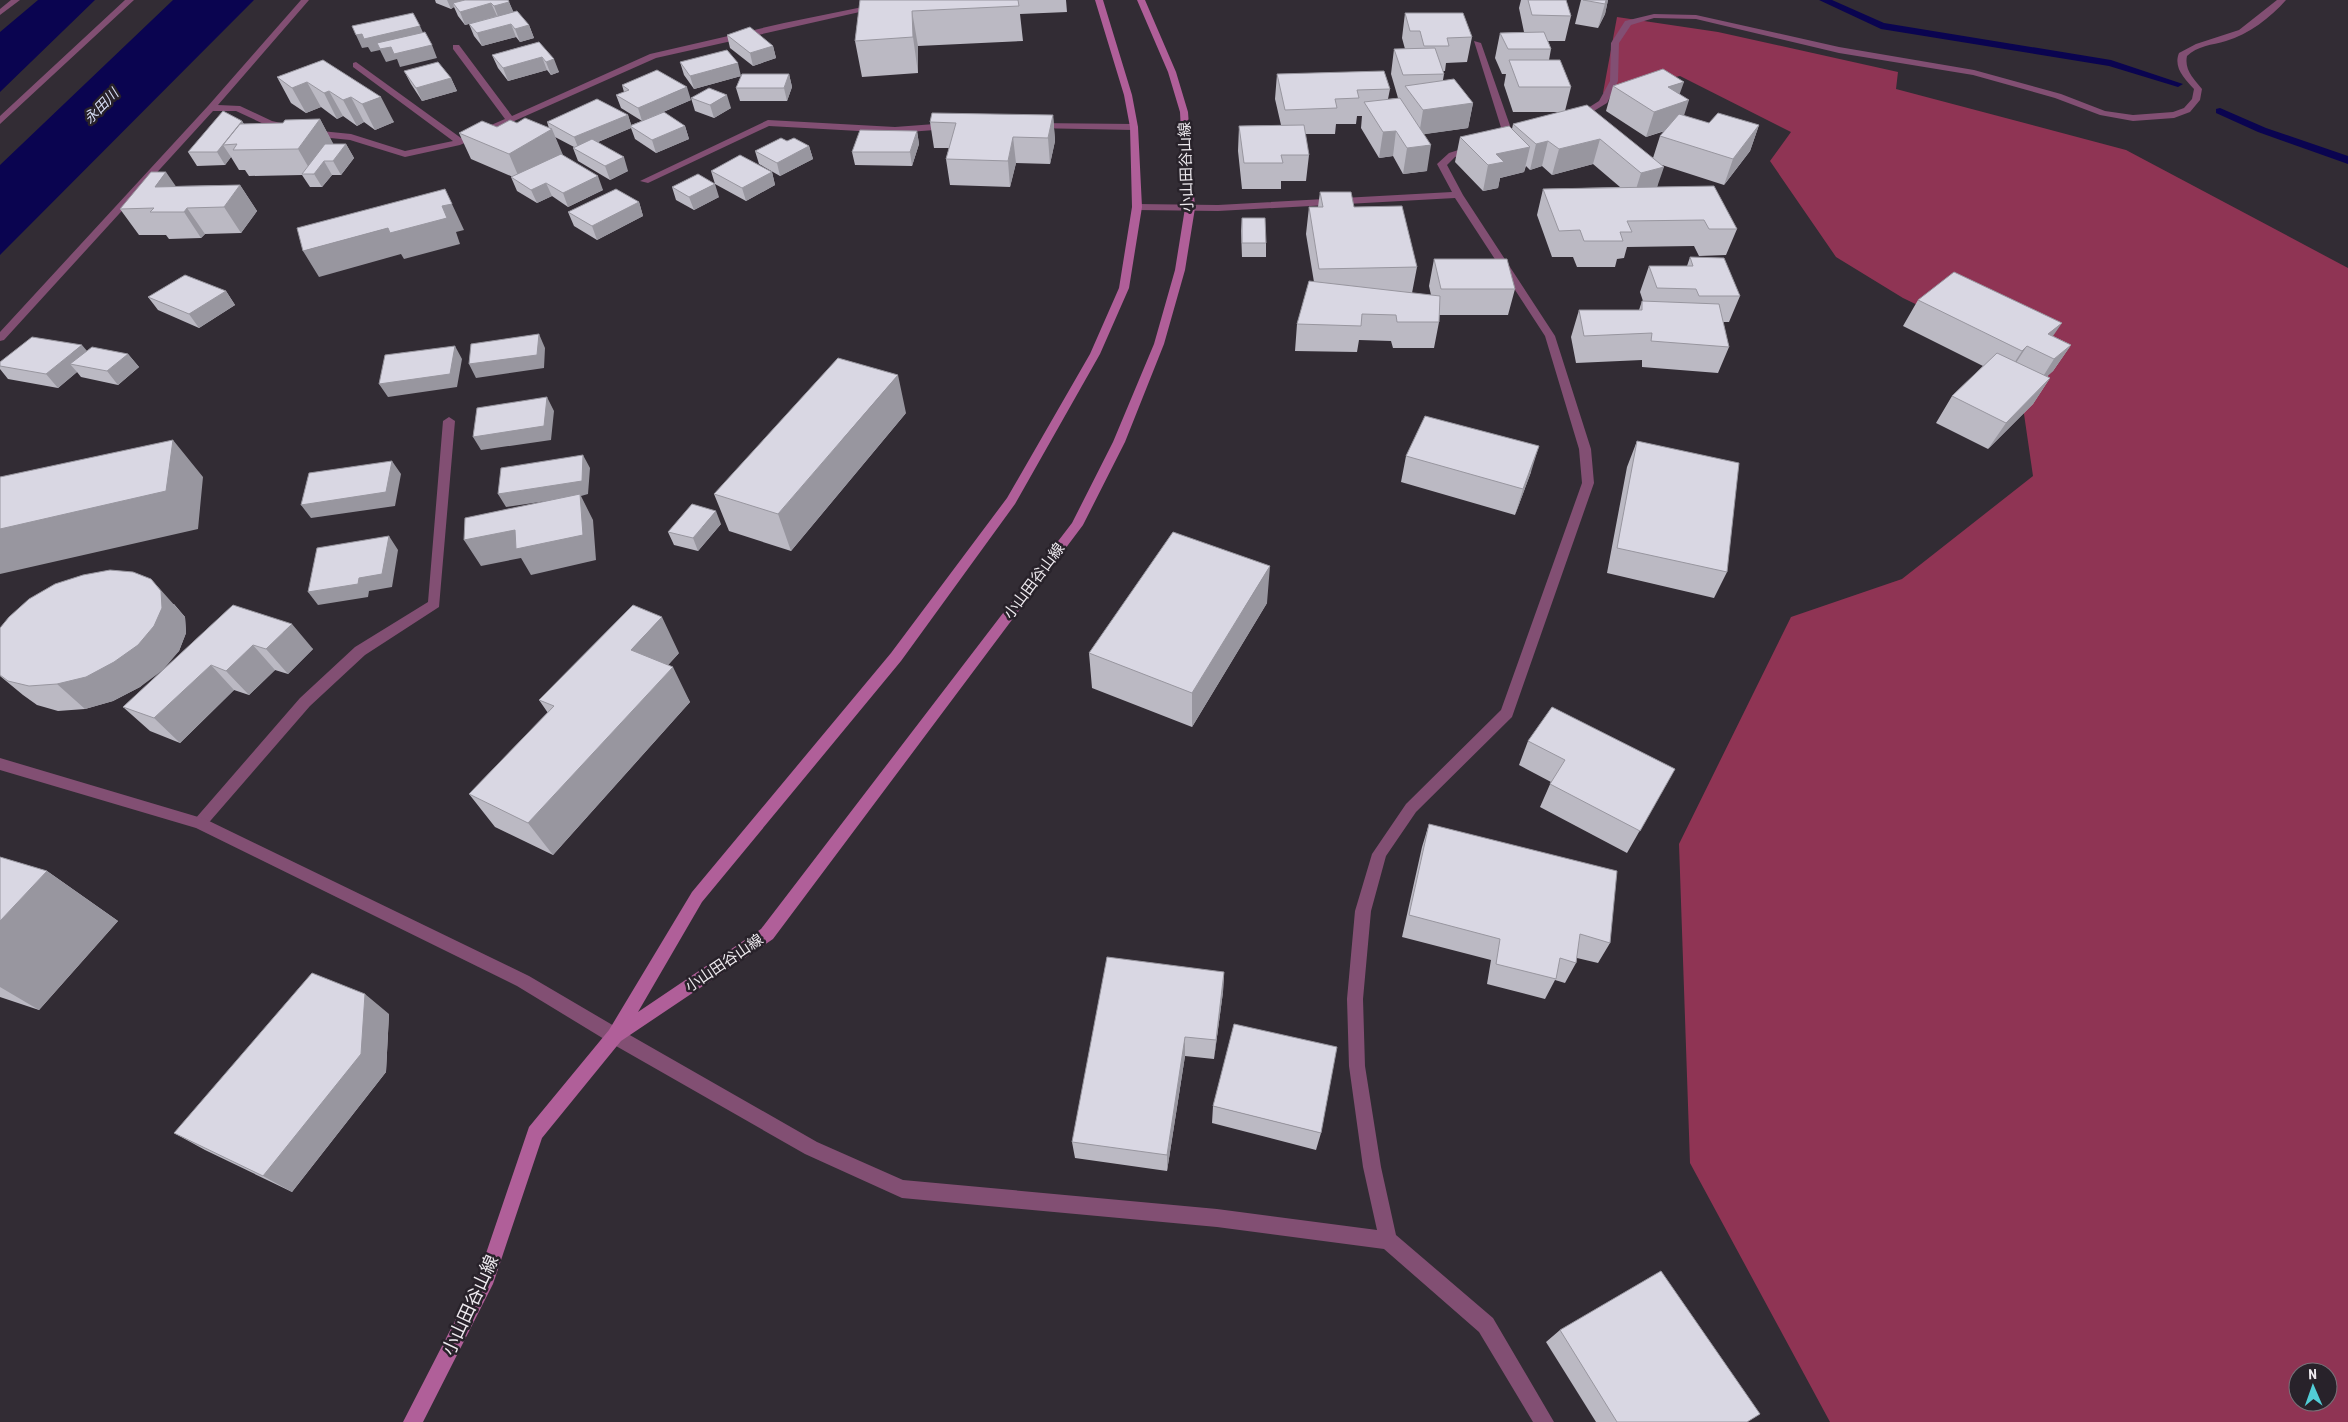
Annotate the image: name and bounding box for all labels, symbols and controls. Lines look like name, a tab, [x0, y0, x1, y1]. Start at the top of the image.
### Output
water label: 永田川	[81, 84, 123, 127]
street label: 小山田谷山線	[1175, 122, 1197, 212]
street label: 小山田谷山線	[1000, 540, 1068, 622]
street label: 小山田谷山線	[682, 930, 766, 996]
street label: 小山田谷山線	[438, 1252, 502, 1358]
north arrow	[2288, 1362, 2338, 1412]
text: N	[2308, 1366, 2317, 1382]

